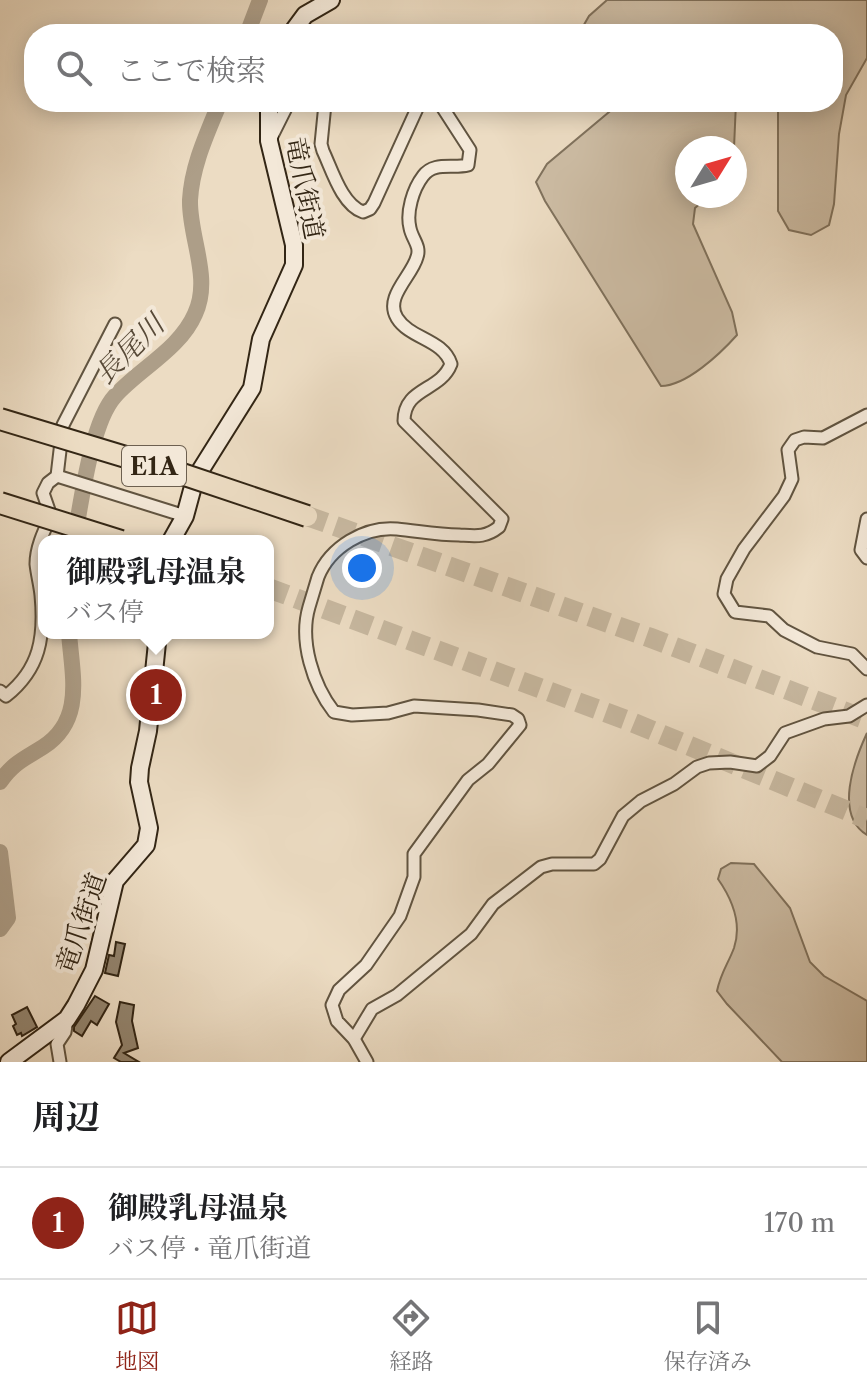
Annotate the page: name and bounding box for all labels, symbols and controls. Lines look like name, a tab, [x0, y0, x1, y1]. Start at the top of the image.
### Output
search box	[24, 24, 843, 112]
icon: search	[52, 46, 96, 90]
text: ここで検索	[116, 52, 266, 89]
street label: 竜爪街道	[279, 134, 331, 242]
north arrow	[675, 136, 747, 208]
water label: 長尾川	[87, 305, 173, 391]
road number: E1A	[122, 446, 186, 486]
popup	[38, 535, 274, 639]
your location	[342, 548, 382, 588]
text: 御殿乳母温泉	[66, 553, 246, 590]
text: バス停	[66, 596, 144, 628]
pin: 1	[130, 665, 182, 725]
street label: 竜爪街道	[49, 869, 113, 977]
text: 周辺	[32, 1096, 100, 1138]
text: 御殿乳母温泉	[108, 1189, 288, 1226]
text: 1	[52, 1207, 64, 1239]
text: 170 m	[764, 1207, 835, 1239]
text: バス停 · 竜爪街道	[108, 1232, 311, 1264]
tab: 地図	[115, 1296, 159, 1375]
tab: 経路	[389, 1296, 434, 1375]
tab: 保存済み	[664, 1296, 752, 1375]

